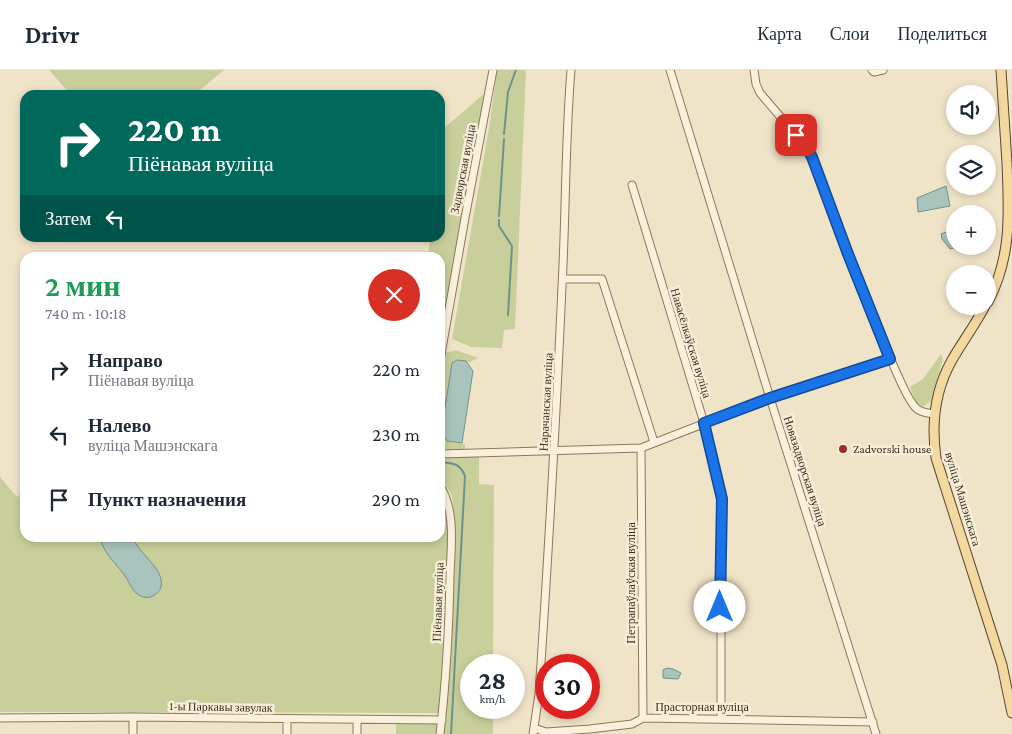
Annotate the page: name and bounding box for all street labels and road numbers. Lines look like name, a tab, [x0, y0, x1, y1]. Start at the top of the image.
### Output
street label: Задворская вуліца	[447, 122, 479, 215]
street label: Навасёлкаўская вуліца	[668, 286, 715, 400]
street label: Нарачанская вуліца	[536, 352, 556, 452]
street label: Новазадворская вуліца	[781, 414, 830, 529]
street label: вуліца Машэнскага	[942, 450, 984, 548]
street label: Петрапаўлаўская вуліца	[624, 522, 638, 644]
street label: Піёнавая вуліца	[430, 561, 446, 642]
street label: 1-ы Паркавы завулак	[169, 699, 273, 715]
street label: Прасторная вуліца	[655, 700, 750, 714]

